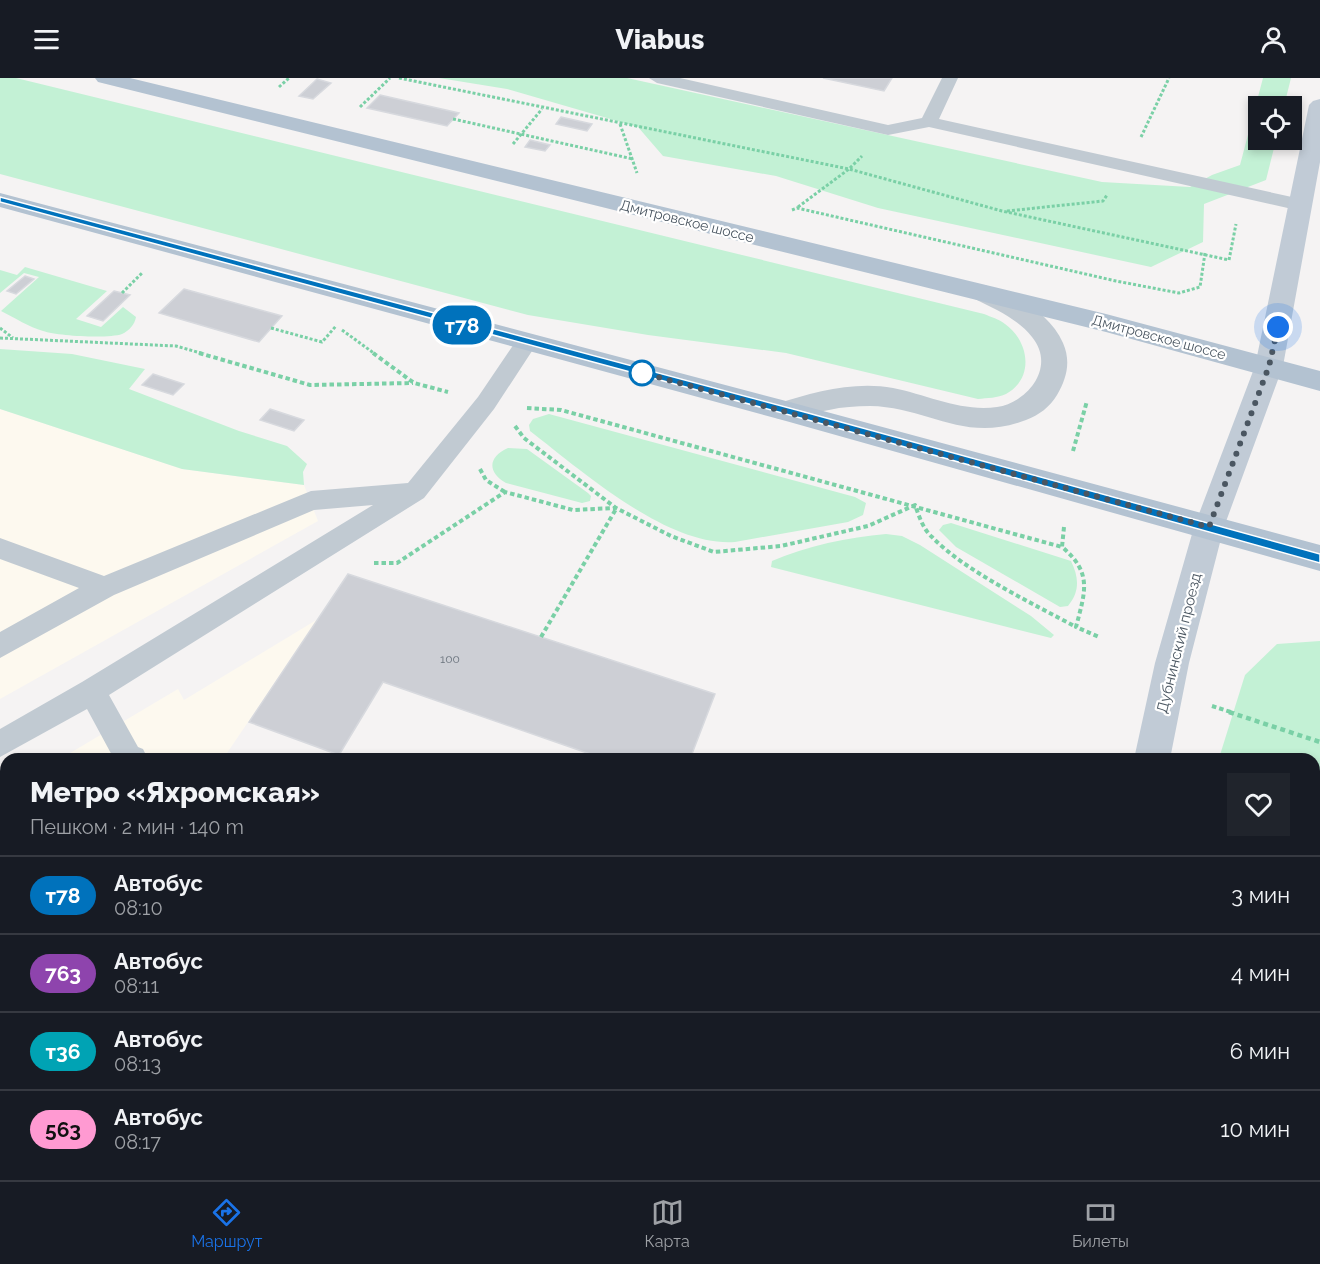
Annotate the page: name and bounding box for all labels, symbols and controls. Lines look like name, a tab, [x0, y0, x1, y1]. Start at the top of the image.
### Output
icon: menu	[30, 23, 63, 56]
icon: person	[1257, 23, 1290, 56]
text: Viabus	[616, 24, 704, 55]
map controls	[1248, 96, 1302, 150]
button: locate	[1248, 96, 1302, 150]
street label: Дмитровское шоссе	[618, 197, 756, 245]
line badge: т78	[428, 306, 496, 344]
street label: Дмитровское шоссе	[1091, 311, 1227, 363]
your location	[1263, 312, 1293, 342]
text: т78	[445, 313, 479, 338]
unlabelled marker	[629, 360, 655, 386]
street label: Дубнинский проезд	[1153, 571, 1205, 715]
house number: 100	[440, 652, 460, 666]
button: heart	[1227, 773, 1290, 836]
text: Метро «Яхромская»	[30, 776, 320, 809]
text: Пешком · 2 мин · 140 m	[30, 815, 244, 839]
text: Автобус	[114, 870, 203, 896]
text: 3 мин	[1231, 882, 1290, 908]
text: т78	[46, 883, 80, 908]
text: 08:10	[114, 896, 163, 920]
text: Автобус	[114, 948, 203, 974]
text: 4 мин	[1231, 960, 1290, 986]
text: 763	[45, 961, 81, 986]
text: 08:11	[114, 974, 159, 998]
text: Автобус	[114, 1026, 203, 1052]
text: 6 мин	[1230, 1038, 1290, 1064]
text: т36	[46, 1039, 80, 1064]
text: 08:13	[114, 1052, 161, 1076]
text: Автобус	[114, 1104, 203, 1130]
text: 10 мин	[1220, 1116, 1290, 1142]
text: 563	[45, 1117, 81, 1142]
text: 08:17	[114, 1130, 161, 1154]
tab: Маршрут	[191, 1196, 262, 1251]
tab: Карта	[645, 1196, 690, 1251]
tab: Билеты	[1072, 1196, 1129, 1251]

